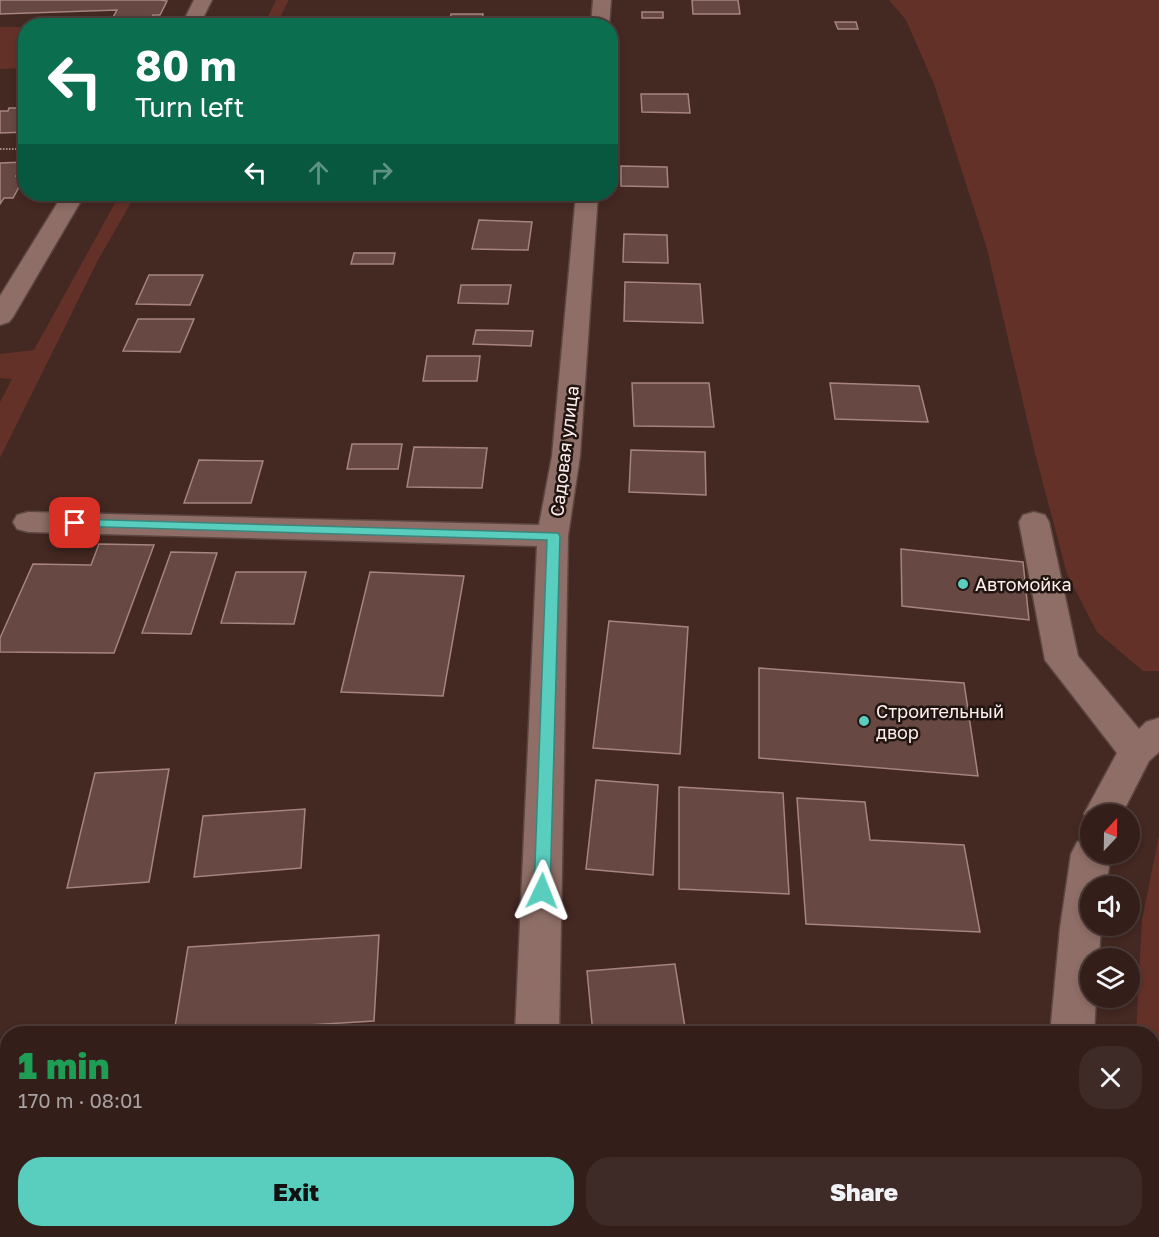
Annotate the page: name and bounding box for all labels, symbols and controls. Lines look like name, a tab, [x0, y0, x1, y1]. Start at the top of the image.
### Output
text: 80 m	[135, 40, 236, 90]
icon: left	[36, 42, 114, 120]
text: Turn left	[135, 91, 244, 123]
icon: left	[239, 156, 272, 189]
icon: ahead	[302, 156, 335, 189]
icon: right	[365, 156, 398, 189]
street label: Садовая улица	[545, 384, 583, 518]
pin	[49, 497, 100, 548]
icon: arrive	[58, 506, 91, 539]
place label: Автомойка	[975, 573, 1072, 595]
marker: Автомойка	[956, 577, 970, 591]
place label: Строительный двор	[876, 700, 1004, 743]
marker: Строительный двор	[857, 714, 871, 728]
north arrow	[1080, 804, 1140, 864]
map controls	[1080, 804, 1140, 1008]
position arrow	[510, 859, 574, 923]
button: sound	[1080, 876, 1140, 936]
button: layers	[1080, 948, 1140, 1008]
text: 1 min	[18, 1044, 109, 1087]
button: close	[1079, 1046, 1142, 1109]
text: 170 m · 08:01	[18, 1088, 142, 1112]
button: Exit	[18, 1157, 574, 1226]
button: Share	[586, 1157, 1142, 1226]

